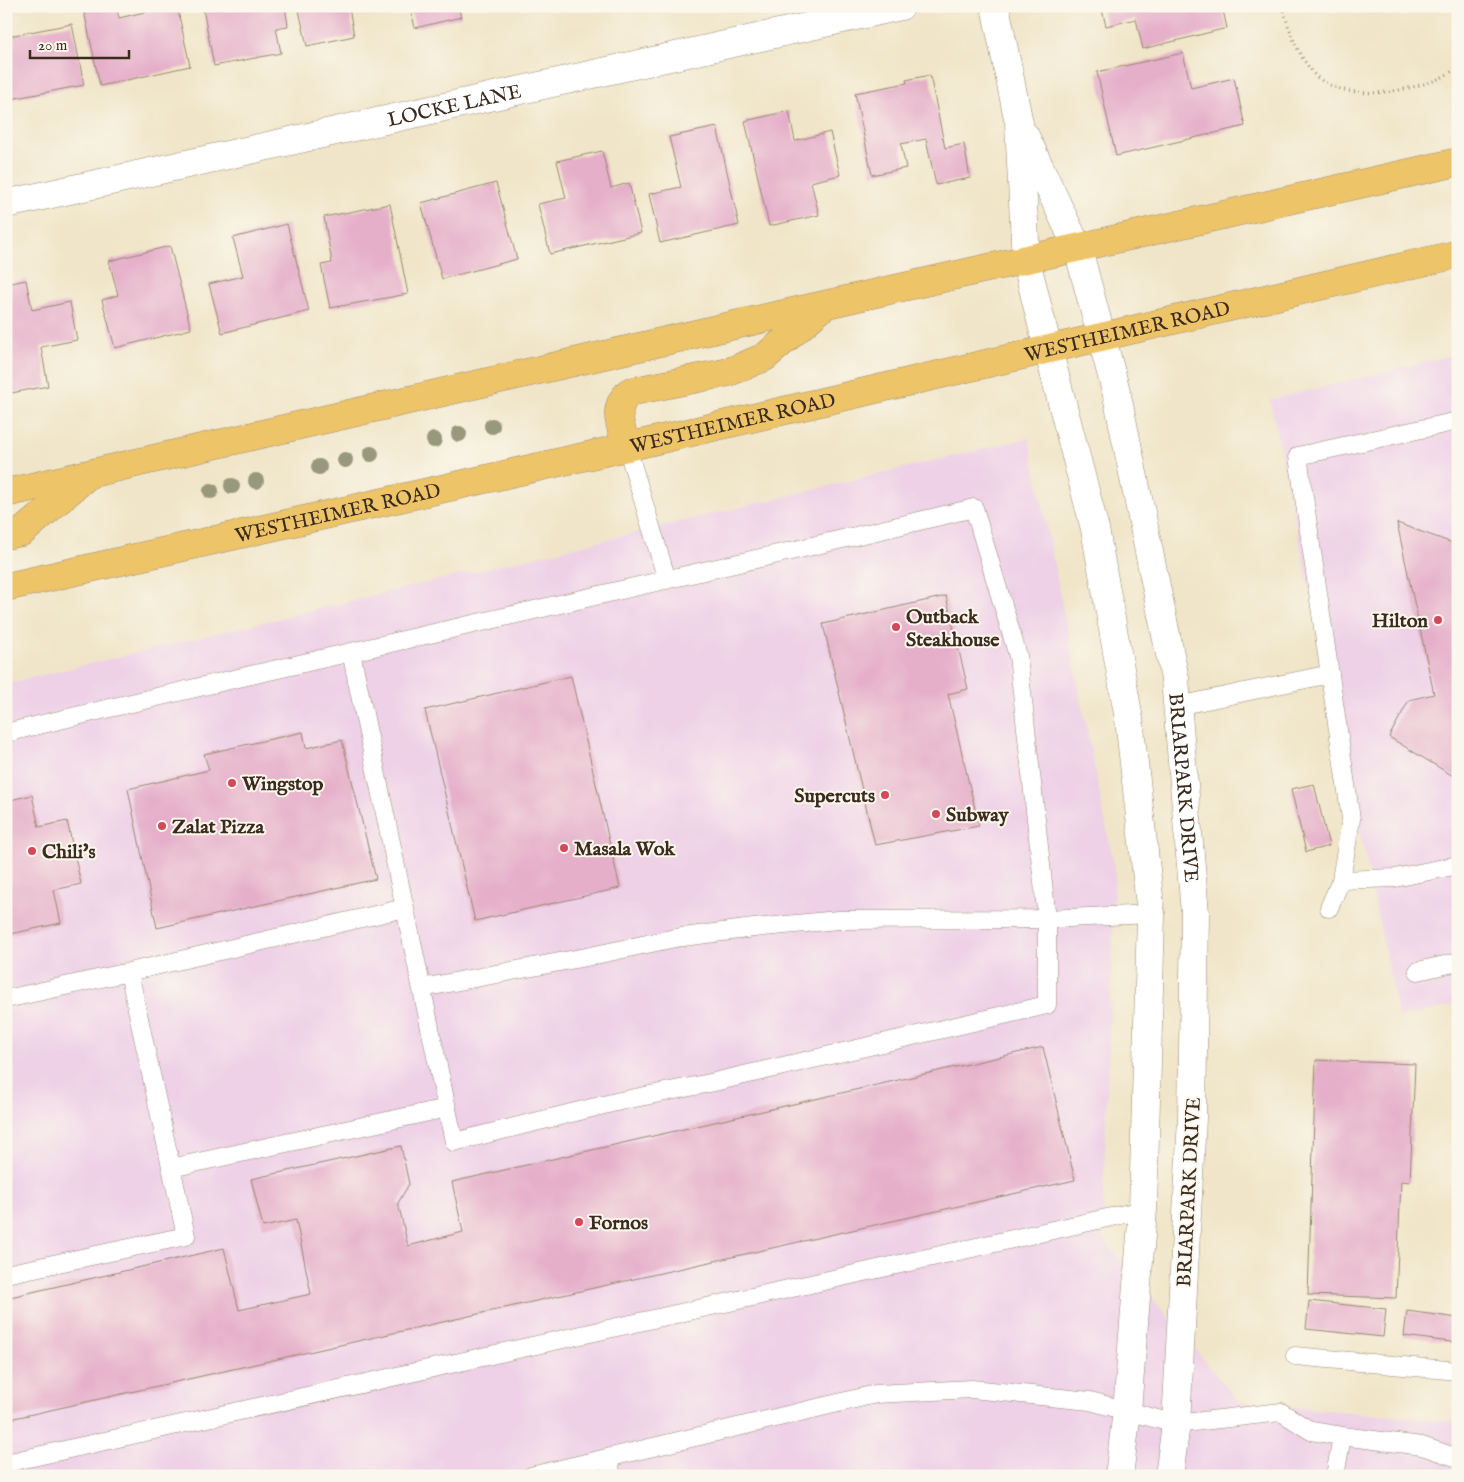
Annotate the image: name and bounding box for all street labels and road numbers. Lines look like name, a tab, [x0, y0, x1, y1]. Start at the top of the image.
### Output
street label: LOCKE LANE	[385, 79, 524, 133]
street label: WESTHEIMER ROAD	[1022, 296, 1233, 368]
street label: WESTHEIMER ROAD	[628, 388, 838, 460]
street label: WESTHEIMER ROAD	[233, 478, 443, 549]
street label: BRIARPARK DRIVE	[1162, 692, 1203, 884]
street label: BRIARPARK DRIVE	[1172, 1096, 1207, 1288]

